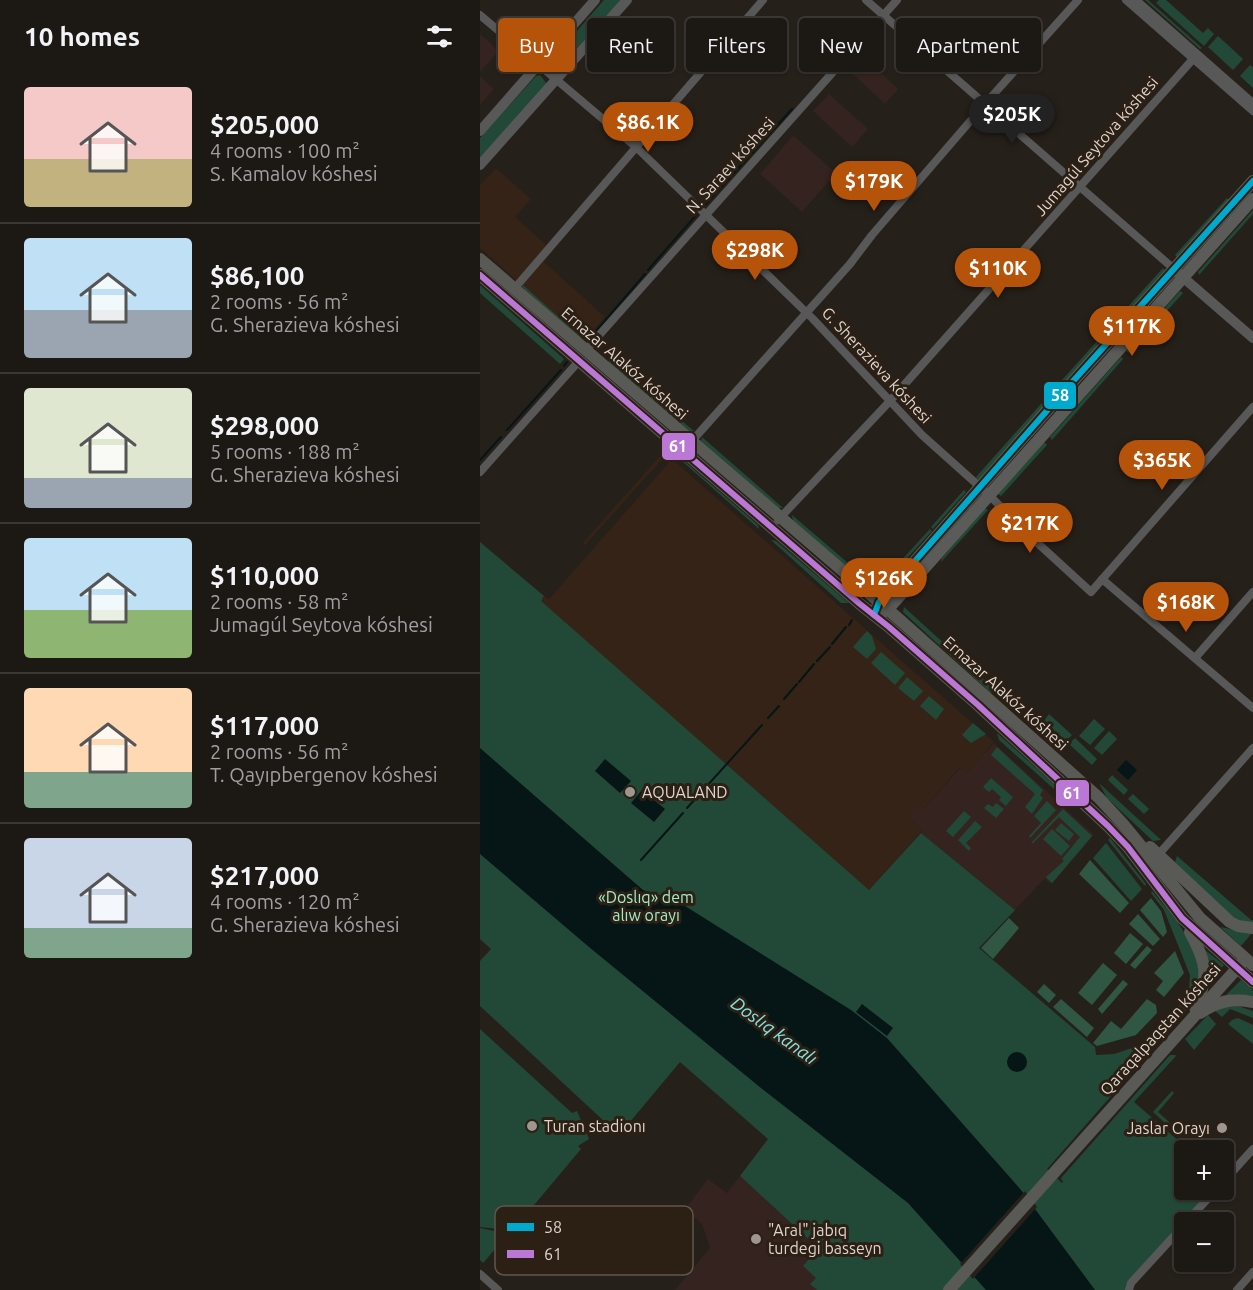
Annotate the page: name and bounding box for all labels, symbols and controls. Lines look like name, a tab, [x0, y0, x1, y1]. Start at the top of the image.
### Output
chip: Buy	[498, 18, 575, 72]
chip: Rent	[587, 18, 674, 72]
chip: Filters	[686, 18, 787, 72]
chip: New	[799, 18, 884, 72]
chip: Apartment	[896, 18, 1041, 72]
icon: filters	[423, 20, 456, 53]
text: 10 homes	[24, 22, 140, 51]
street label: Jumagúl Seytova kóshesi	[1031, 73, 1161, 219]
pin: $205K	[970, 94, 1054, 145]
pin: $86.1K	[599, 102, 697, 153]
text: $205K	[983, 102, 1041, 125]
text: $205,000	[210, 110, 319, 139]
text: $86.1K	[616, 110, 680, 133]
icon: home	[72, 111, 144, 183]
street label: N. Saraev kóshesi	[682, 113, 778, 217]
text: 4 rooms · 100 m²	[210, 139, 360, 162]
pin: $179K	[832, 161, 916, 212]
text: S. Kamalov kóshesi	[210, 162, 378, 185]
text: $179K	[845, 169, 903, 192]
pin: $298K	[713, 230, 797, 281]
text: $298K	[726, 238, 784, 261]
pin: $110K	[956, 248, 1040, 299]
text: $110K	[969, 256, 1027, 279]
text: $86,100	[210, 261, 304, 290]
icon: home	[72, 262, 144, 334]
text: 2 rooms · 56 m²	[210, 290, 348, 313]
street label: Ernazar Alakóz kóshesi	[558, 303, 692, 423]
street label: G. Sherazieva kóshesi	[819, 303, 935, 427]
pin: $117K	[1090, 306, 1174, 357]
text: G. Sherazieva kóshesi	[210, 313, 400, 336]
text: $117K	[1103, 314, 1161, 337]
line badge: 58	[1043, 381, 1077, 410]
text: 58	[1051, 386, 1069, 404]
text: $298,000	[210, 411, 319, 440]
icon: home	[72, 412, 144, 484]
line badge: 61	[661, 432, 696, 461]
text: 61	[669, 437, 687, 455]
text: 5 rooms · 188 m²	[210, 440, 360, 463]
pin: $365K	[1120, 440, 1204, 491]
text: $365K	[1133, 448, 1191, 471]
text: G. Sherazieva kóshesi	[210, 463, 400, 486]
pin: $217K	[988, 503, 1072, 554]
text: $217K	[1001, 511, 1059, 534]
pin: $126K	[842, 558, 926, 609]
text: $110,000	[210, 561, 319, 590]
icon: home	[72, 562, 144, 634]
text: $126K	[855, 566, 913, 589]
pin: $168K	[1144, 582, 1228, 633]
text: 2 rooms · 58 m²	[210, 590, 348, 613]
text: $168K	[1157, 590, 1215, 613]
text: Jumagúl Seytova kóshesi	[210, 613, 433, 636]
street label: Ernazar Alakóz kóshesi	[940, 632, 1072, 754]
text: $117,000	[210, 711, 319, 740]
icon: home	[72, 712, 144, 784]
text: 2 rooms · 56 m²	[210, 740, 348, 763]
text: T. Qayıpbergenov kóshesi	[210, 763, 438, 786]
line badge: 61	[1055, 779, 1090, 807]
place label: AQUALAND	[642, 783, 728, 801]
text: 61	[1063, 784, 1081, 802]
marker: AQUALAND	[623, 785, 637, 799]
text: $217,000	[210, 861, 319, 890]
icon: home	[72, 862, 144, 934]
park label: «Doslıq» dem alıw orayı	[598, 888, 694, 924]
text: 4 rooms · 120 m²	[210, 890, 360, 913]
text: G. Sherazieva kóshesi	[210, 913, 400, 936]
street label: Qaraqalpaqstan kóshesi	[1096, 960, 1224, 1098]
water label: Doslıq kanalı	[728, 992, 822, 1068]
place label: Turan stadionı	[544, 1117, 646, 1135]
marker: Turan stadionı	[525, 1119, 539, 1133]
place label: Jaslar Orayı	[1127, 1119, 1210, 1137]
marker: Jaslar Orayı	[1215, 1121, 1229, 1135]
map controls	[1174, 1140, 1234, 1272]
button: +	[1174, 1140, 1234, 1200]
legend	[495, 1206, 693, 1275]
button: −	[1174, 1212, 1234, 1272]
text: 58	[544, 1218, 562, 1236]
place label: "Aral" jabıq turdegi basseyn	[768, 1221, 882, 1257]
marker: "Aral" jabıq turdegi basseyn	[749, 1232, 763, 1246]
text: 61	[544, 1245, 562, 1263]

